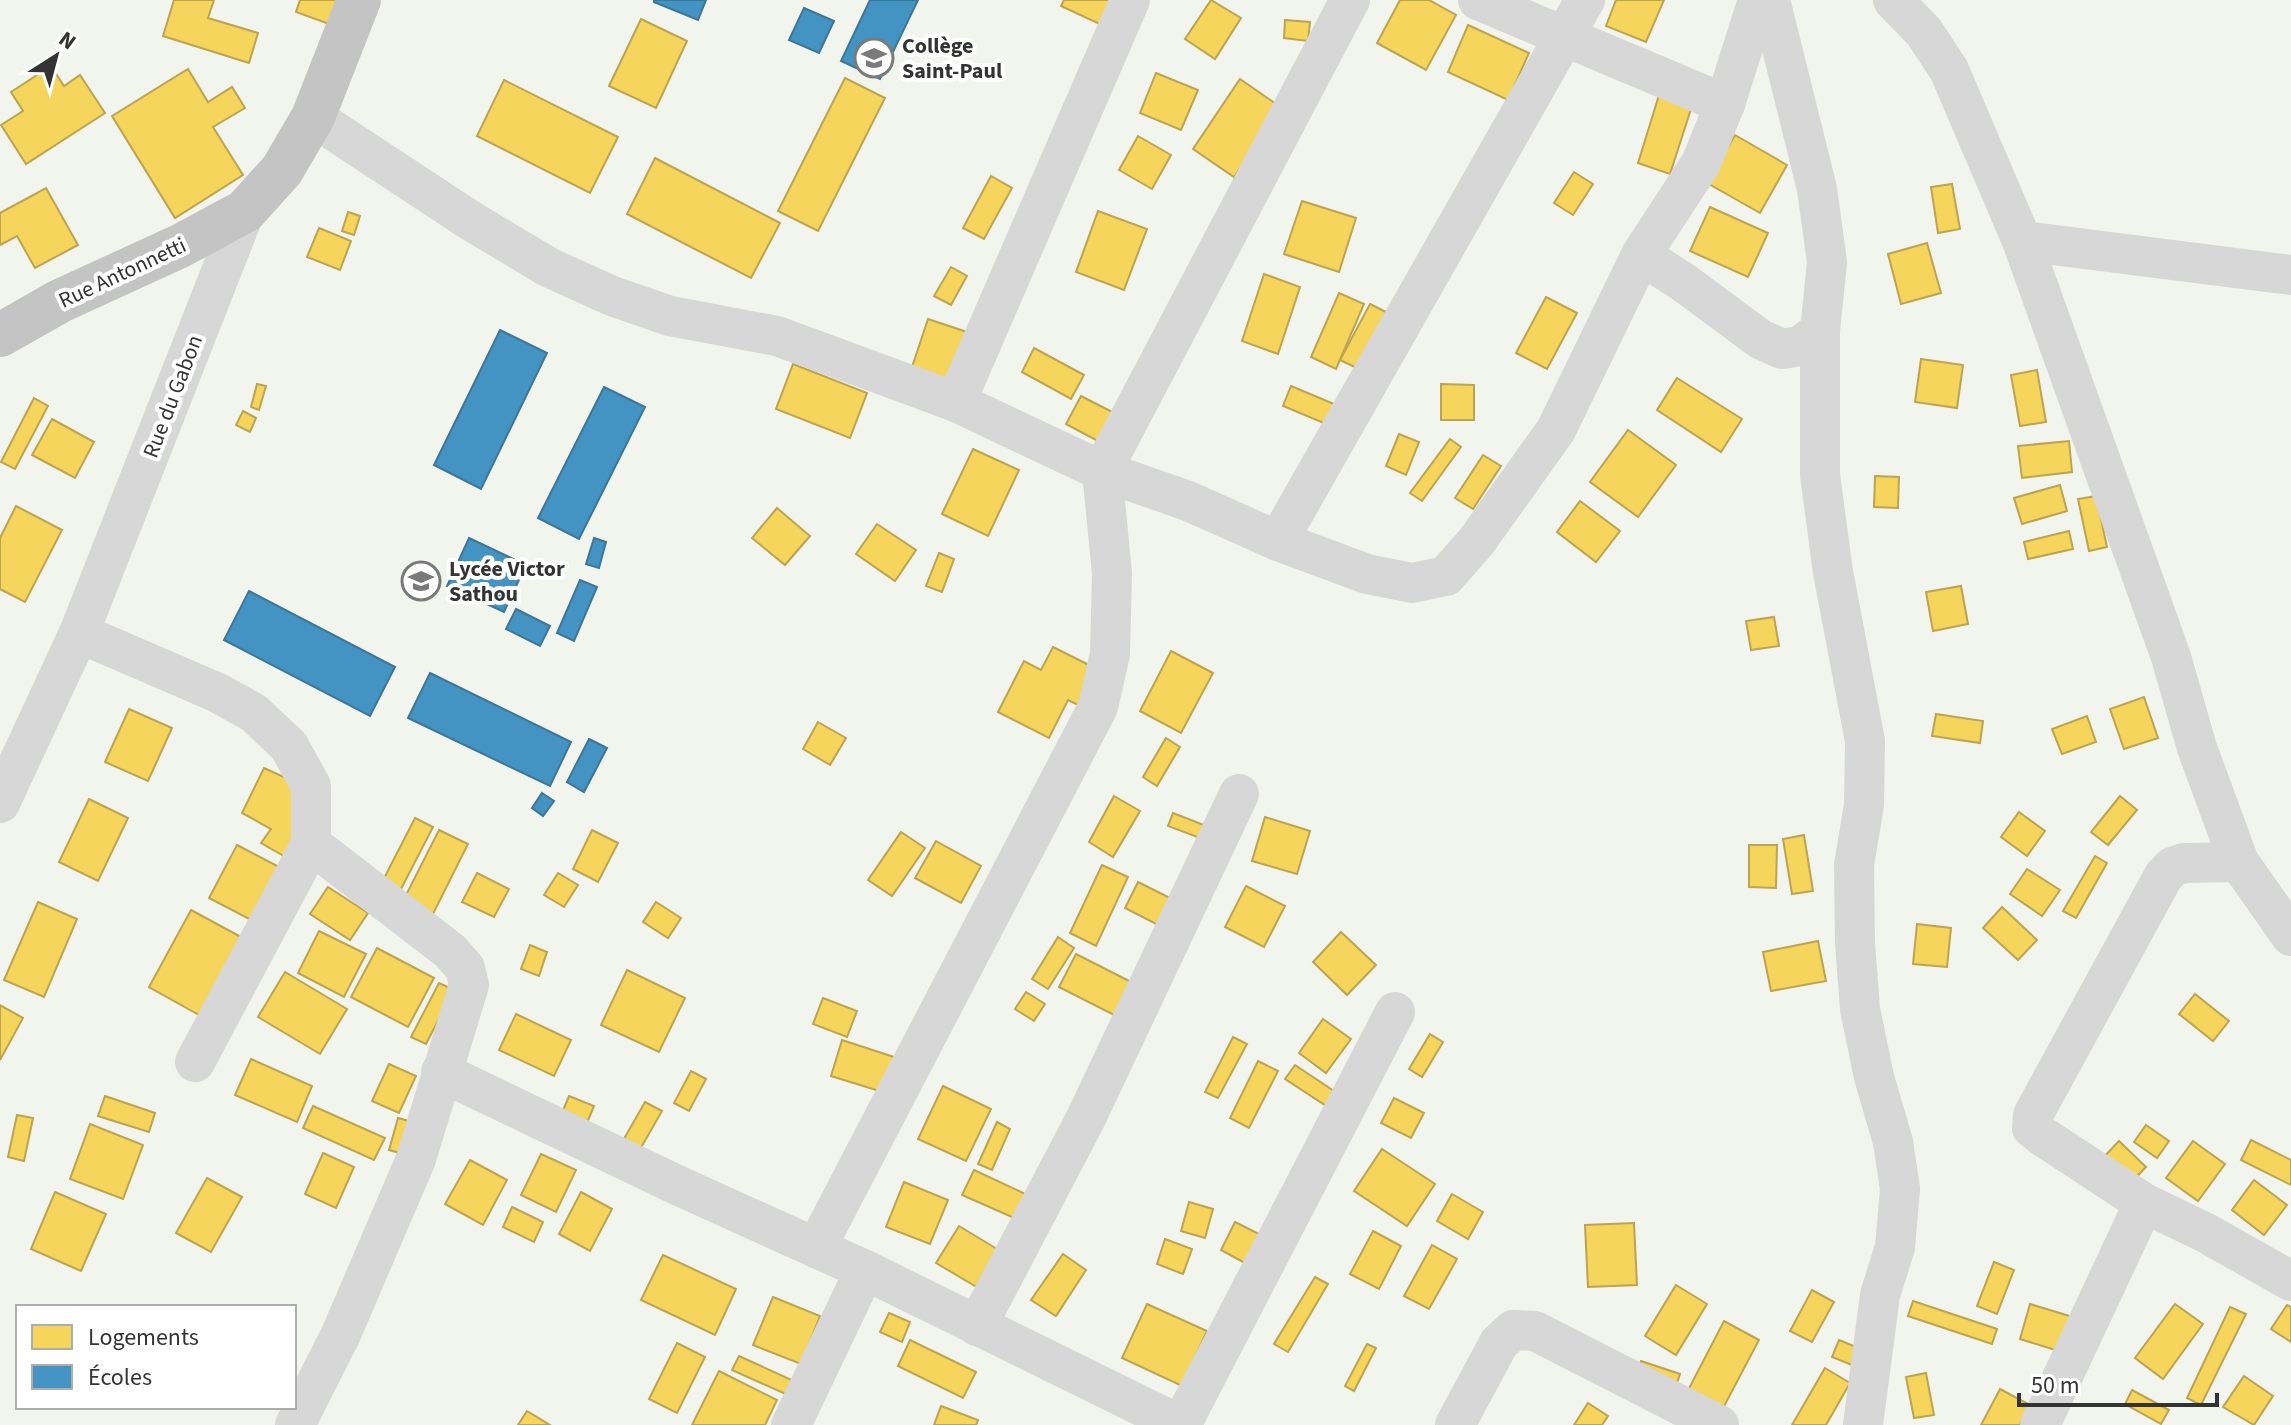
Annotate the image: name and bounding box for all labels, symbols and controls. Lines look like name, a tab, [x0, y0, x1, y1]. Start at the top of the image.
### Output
north arrow	[16, 16, 96, 96]
text: N	[52, 23, 82, 58]
place label: Collège Saint-Paul	[902, 30, 1003, 87]
school or university icon: Collège Saint-Paul	[853, 37, 895, 79]
street label: Rue Antonnetti	[53, 229, 191, 316]
street label: Rue du Gabon	[135, 330, 211, 462]
place label: Lycée Victor Sathou	[449, 553, 565, 610]
school or university icon: Lycée Victor Sathou	[400, 560, 442, 602]
legend	[16, 1305, 296, 1409]
text: Logements	[88, 1320, 199, 1355]
scale bar	[2019, 1357, 2217, 1407]
text: Écoles	[88, 1360, 152, 1395]
text: 50 m	[2031, 1368, 2080, 1403]

